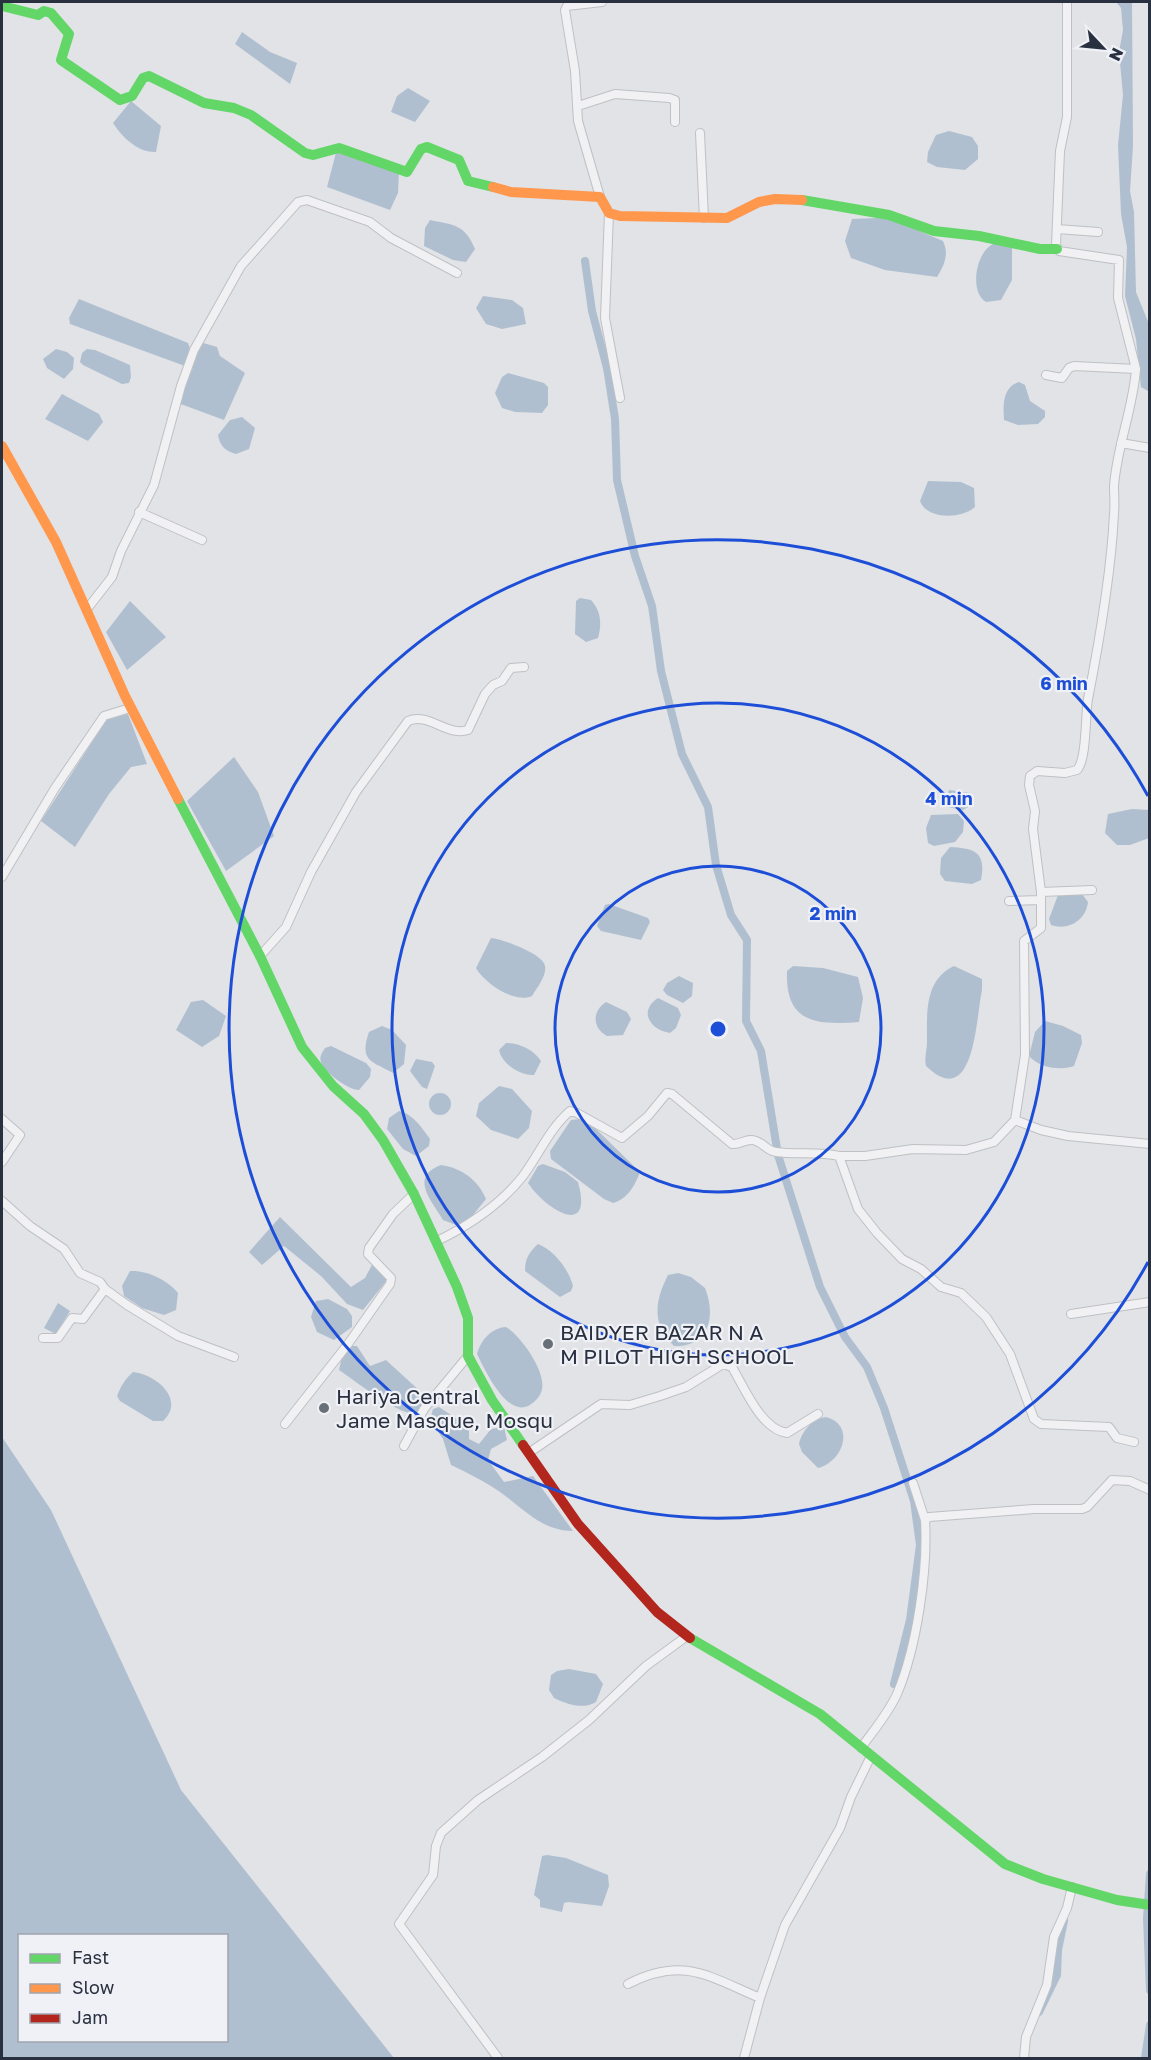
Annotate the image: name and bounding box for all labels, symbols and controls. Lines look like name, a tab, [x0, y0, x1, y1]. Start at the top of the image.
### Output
north arrow	[1073, 18, 1133, 78]
text: N	[1105, 45, 1128, 64]
text: 6 min	[1040, 672, 1088, 694]
text: 4 min	[925, 787, 973, 809]
text: 2 min	[809, 902, 857, 924]
centre of rings	[708, 1019, 728, 1039]
place label: BAIDYER BAZAR N A M PILOT HIGH SCHOOL	[560, 1319, 794, 1369]
marker: BAIDYER BAZAR N A M PILOT HIGH SCHOOL	[541, 1337, 555, 1351]
place label: Hariya Central Jame Masque, Mosqu	[336, 1383, 553, 1433]
marker: Hariya Central Jame Masque, Mosqu	[317, 1401, 331, 1415]
legend	[18, 1934, 228, 2042]
text: Fast	[72, 1946, 109, 1968]
text: Slow	[72, 1976, 115, 1998]
text: Jam	[72, 2006, 108, 2028]

